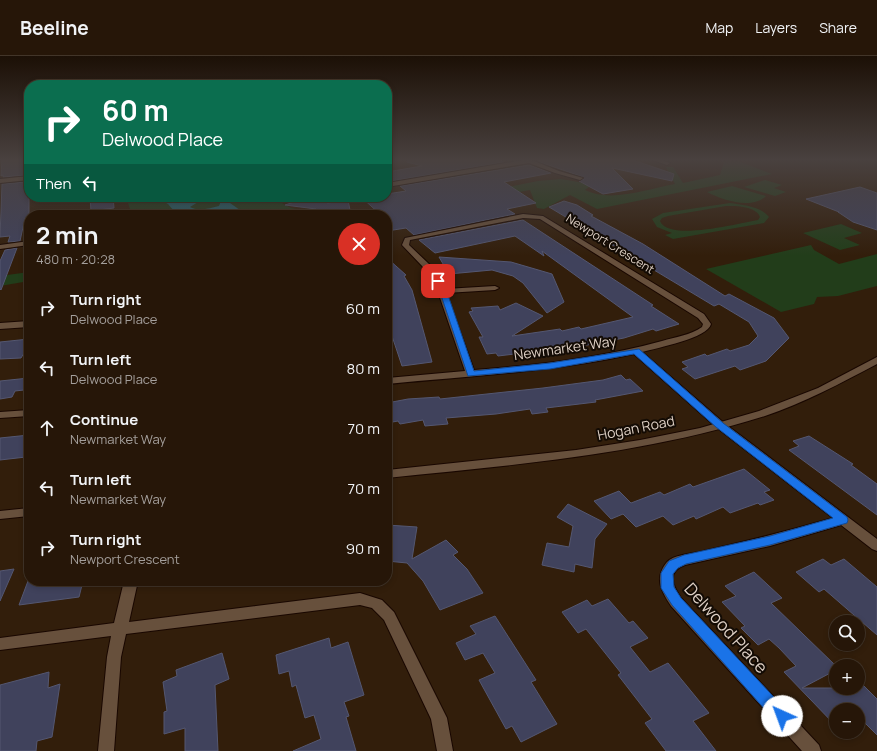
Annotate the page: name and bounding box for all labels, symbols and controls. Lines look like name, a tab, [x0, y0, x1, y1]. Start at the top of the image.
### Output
text: Beeline	[20, 15, 89, 41]
text: Map	[705, 18, 733, 37]
text: Layers	[755, 18, 797, 37]
text: Share	[819, 18, 857, 37]
text: 60 m	[102, 91, 169, 129]
icon: right	[36, 96, 88, 148]
text: Delwood Place	[102, 127, 223, 151]
icon: left	[79, 172, 101, 194]
text: Then	[36, 173, 71, 194]
street label: Newport Crescent	[563, 210, 658, 278]
text: 2 min	[36, 218, 98, 251]
button: close	[338, 223, 380, 265]
text: 480 m · 20:28	[36, 250, 115, 268]
pin	[421, 264, 455, 298]
icon: arrive	[427, 270, 449, 292]
text: Turn right	[70, 289, 141, 310]
icon: right	[36, 297, 58, 319]
text: 60 m	[346, 298, 380, 319]
text: Delwood Place	[70, 310, 157, 328]
street label: Newmarket Way	[512, 331, 618, 364]
text: Turn left	[70, 349, 132, 370]
icon: left	[36, 357, 58, 379]
text: 80 m	[346, 358, 380, 379]
text: Delwood Place	[70, 370, 157, 388]
text: Continue	[70, 409, 138, 430]
street label: Hogan Road	[596, 411, 676, 444]
icon: ahead	[36, 417, 58, 439]
text: 70 m	[348, 418, 380, 439]
text: Newmarket Way	[70, 430, 166, 448]
text: Turn left	[70, 469, 132, 490]
icon: left	[36, 477, 58, 499]
text: 70 m	[348, 478, 380, 499]
text: Newmarket Way	[70, 490, 166, 508]
text: Turn right	[70, 529, 141, 550]
icon: right	[36, 537, 58, 559]
text: 90 m	[346, 538, 380, 559]
text: Newport Crescent	[70, 550, 180, 568]
street label: Delwood Place	[680, 577, 773, 678]
map controls	[829, 615, 865, 739]
button: search	[829, 615, 865, 651]
button: +	[829, 659, 865, 695]
position arrow	[761, 695, 803, 737]
button: −	[829, 703, 865, 739]

